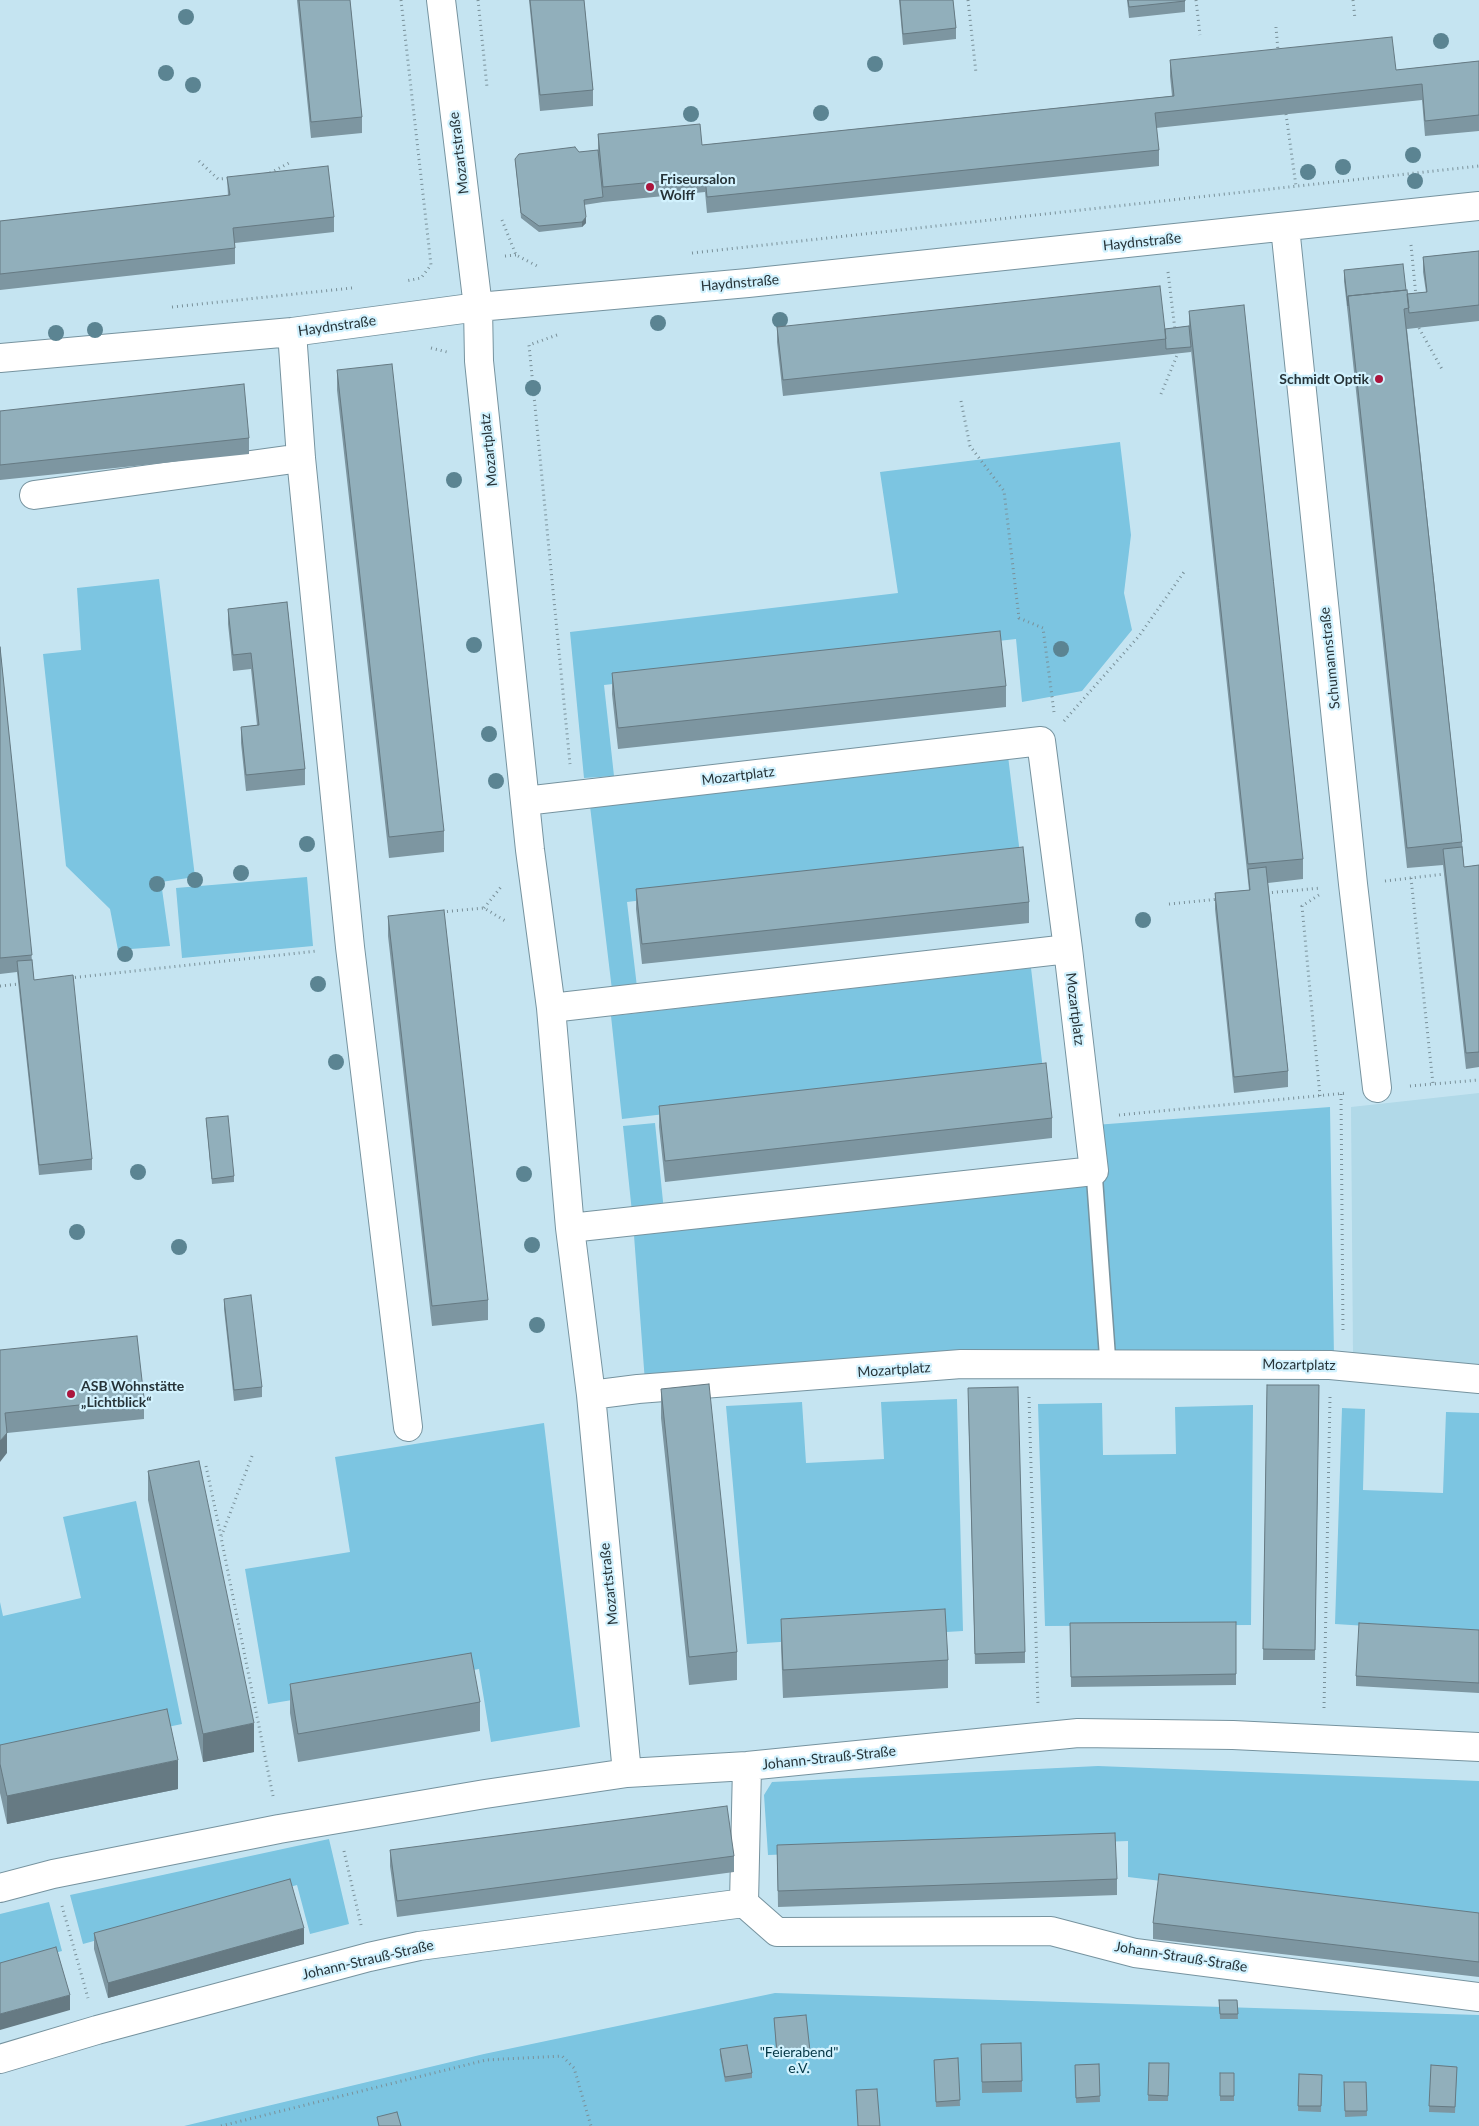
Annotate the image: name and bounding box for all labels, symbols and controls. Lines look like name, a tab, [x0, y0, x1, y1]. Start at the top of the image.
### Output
street label: Mozartstraße	[446, 111, 472, 195]
place label: Friseursalon Wolff	[660, 171, 736, 203]
marker: Friseursalon Wolff	[644, 181, 656, 193]
street label: Haydnstraße	[1102, 230, 1182, 254]
street label: Haydnstraße	[700, 271, 780, 295]
street label: Haydnstraße	[297, 312, 377, 340]
place label: Schmidt Optik	[1279, 371, 1369, 387]
marker: Schmidt Optik	[1373, 373, 1385, 385]
street label: Mozartplatz	[477, 413, 501, 487]
street label: Schumannstraße	[1316, 606, 1344, 710]
street label: Mozartplatz	[701, 763, 775, 789]
street label: Mozartplatz	[1062, 972, 1088, 1046]
street label: Mozartplatz	[1262, 1356, 1336, 1374]
street label: Mozartplatz	[857, 1359, 931, 1381]
place label: ASB Wohnstätte „Lichtblick“	[81, 1378, 184, 1410]
marker: ASB Wohnstätte „Lichtblick“	[65, 1388, 77, 1400]
street label: Mozartstraße	[596, 1542, 622, 1626]
street label: Johann-Strauß-Straße	[761, 1743, 897, 1773]
street label: Johann-Strauß-Straße	[301, 1937, 435, 1983]
street label: Johann-Strauß-Straße	[1113, 1938, 1249, 1976]
park label: "Feierabend" e.V.	[760, 2044, 838, 2076]

